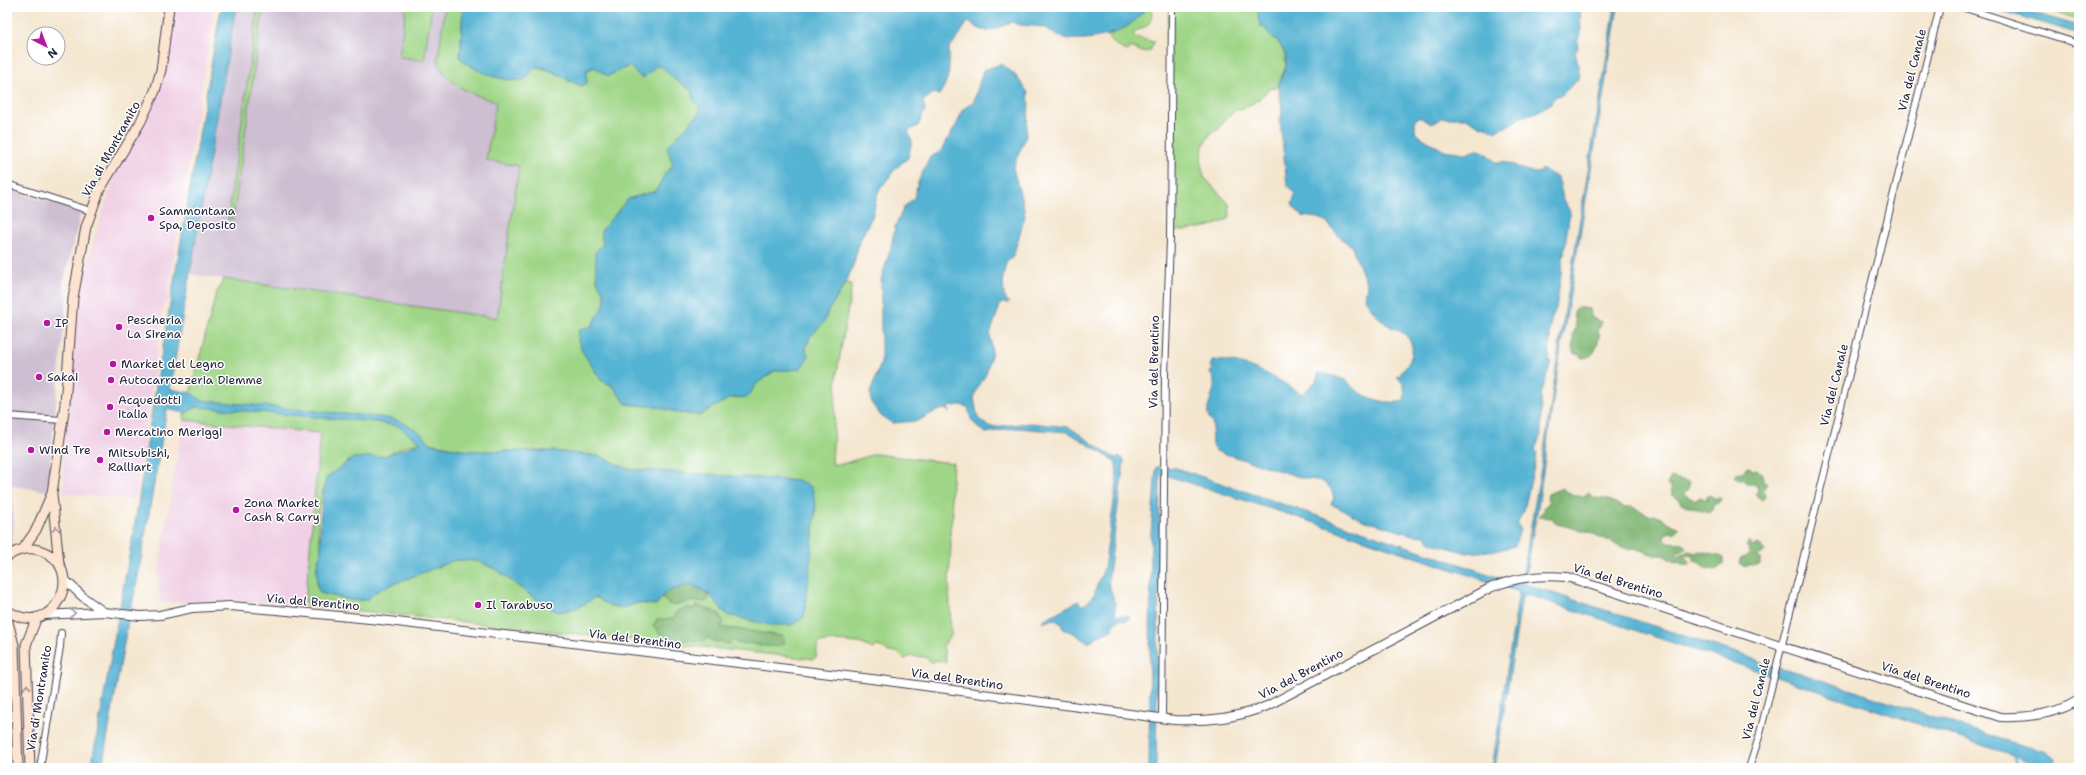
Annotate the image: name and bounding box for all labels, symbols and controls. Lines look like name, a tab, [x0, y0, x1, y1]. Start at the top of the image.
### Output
north arrow	[26, 26, 66, 66]
street label: Via del Canale	[1894, 27, 1930, 113]
text: N	[44, 45, 61, 62]
street label: Via di Montramito	[78, 98, 144, 200]
place label: Sammontana Spa, Deposito	[159, 203, 236, 233]
marker: Sammontana Spa, Deposito	[146, 213, 156, 223]
place label: Pescheria La Sirena	[127, 312, 182, 342]
place label: IP	[55, 315, 69, 331]
street label: Via del Brentino	[1145, 315, 1163, 409]
marker: IP	[42, 318, 52, 328]
marker: Pescheria La Sirena	[114, 322, 124, 332]
street label: Via del Canale	[1816, 342, 1852, 428]
place label: Market del Legno	[121, 356, 224, 372]
marker: Market del Legno	[108, 359, 118, 369]
place label: Sakai	[47, 369, 78, 385]
marker: Sakai	[34, 372, 44, 382]
place label: Autocarrozzeria Diemme	[119, 372, 263, 388]
marker: Autocarrozzeria Diemme	[106, 375, 116, 385]
place label: Acquedotti italia	[118, 392, 181, 422]
marker: Acquedotti italia	[105, 402, 115, 412]
place label: Mercatino Meriggi	[115, 424, 222, 440]
marker: Mercatino Meriggi	[102, 427, 112, 437]
place label: Wind Tre	[39, 442, 91, 458]
marker: Wind Tre	[26, 445, 36, 455]
place label: Mitsubishi, Ralliart	[108, 445, 170, 475]
marker: Mitsubishi, Ralliart	[95, 455, 105, 465]
place label: Zona Market Cash & Carry	[244, 495, 320, 525]
marker: Zona Market Cash & Carry	[231, 505, 241, 515]
one-way arrow	[51, 526, 60, 532]
street label: Via del Brentino	[1571, 560, 1665, 602]
street label: Via del Brentino	[266, 590, 360, 614]
place label: Il Tarabuso	[486, 597, 553, 613]
marker: Il Tarabuso	[473, 600, 483, 610]
one-way arrow	[70, 609, 76, 617]
street label: Via del Brentino	[588, 625, 682, 653]
street label: Via di Montramito	[23, 644, 55, 752]
street label: Via del Brentino	[1256, 645, 1346, 703]
street label: Via del Canale	[1738, 656, 1774, 742]
street label: Via del Brentino	[1879, 658, 1973, 702]
street label: Via del Brentino	[910, 665, 1004, 693]
one-way arrow	[23, 684, 32, 690]

